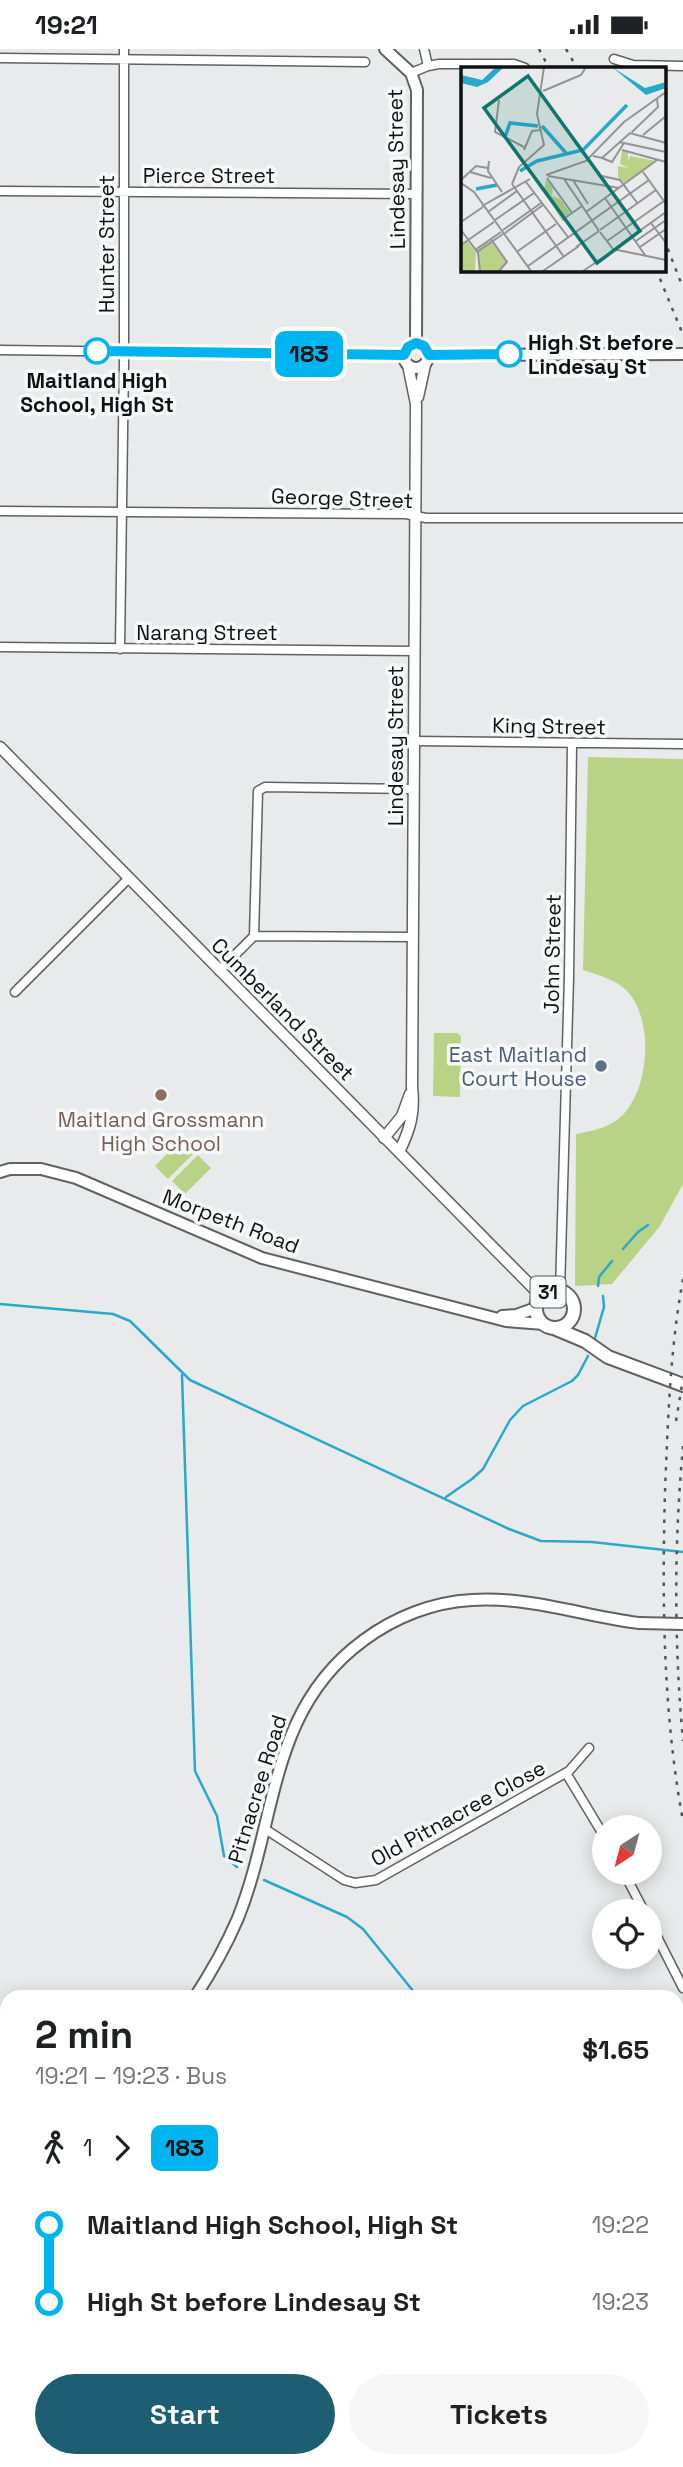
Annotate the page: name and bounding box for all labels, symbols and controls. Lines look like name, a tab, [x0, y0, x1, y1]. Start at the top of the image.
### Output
text: 19:21	[35, 8, 98, 42]
inset map	[461, 67, 666, 271]
street label: Lindesay Street	[381, 88, 411, 250]
street label: Pierce Street	[143, 162, 275, 189]
street label: Hunter Street	[93, 175, 120, 313]
place label: High St before Lindesay St	[528, 329, 674, 380]
line badge: 183	[269, 331, 349, 377]
marker: Maitland High School, High St	[84, 338, 110, 364]
text: 183	[289, 338, 329, 369]
marker: High St before Lindesay St	[496, 341, 522, 367]
place label: Maitland High School, High St	[20, 367, 174, 418]
street label: George Street	[270, 482, 414, 514]
street label: Narang Street	[136, 619, 278, 646]
street label: Lindesay Street	[382, 666, 409, 826]
street label: King Street	[492, 712, 606, 740]
street label: John Street	[537, 894, 567, 1014]
street label: Cumberland Street	[206, 932, 360, 1086]
place label: East Maitland Court House	[449, 1041, 587, 1092]
marker: East Maitland Court House	[593, 1058, 609, 1074]
marker: Maitland Grossmann High School	[153, 1087, 169, 1103]
place label: Maitland Grossmann High School	[58, 1106, 264, 1157]
street label: Morpeth Road	[159, 1183, 303, 1259]
road number: 31	[530, 1277, 566, 1308]
street label: Pitnacree Road	[222, 1711, 292, 1867]
street label: Old Pitnacree Close	[366, 1754, 550, 1872]
north arrow	[592, 1815, 662, 1885]
map controls	[592, 1815, 662, 1969]
button: locate	[592, 1899, 662, 1969]
text: 2 min	[35, 2011, 133, 2059]
text: $1.65	[582, 2033, 649, 2067]
text: 19:21 – 19:23 · Bus	[35, 2061, 227, 2091]
icon: walk	[35, 2129, 73, 2167]
icon: forward	[103, 2129, 141, 2167]
text: 183	[165, 2132, 204, 2163]
text: 1	[83, 2133, 93, 2163]
text: Maitland High School, High St	[87, 2208, 458, 2242]
text: 19:22	[592, 2210, 649, 2240]
text: High St before Lindesay St	[87, 2285, 421, 2319]
text: 19:23	[592, 2287, 649, 2317]
button: Start	[35, 2374, 335, 2454]
button: Tickets	[349, 2374, 649, 2454]

